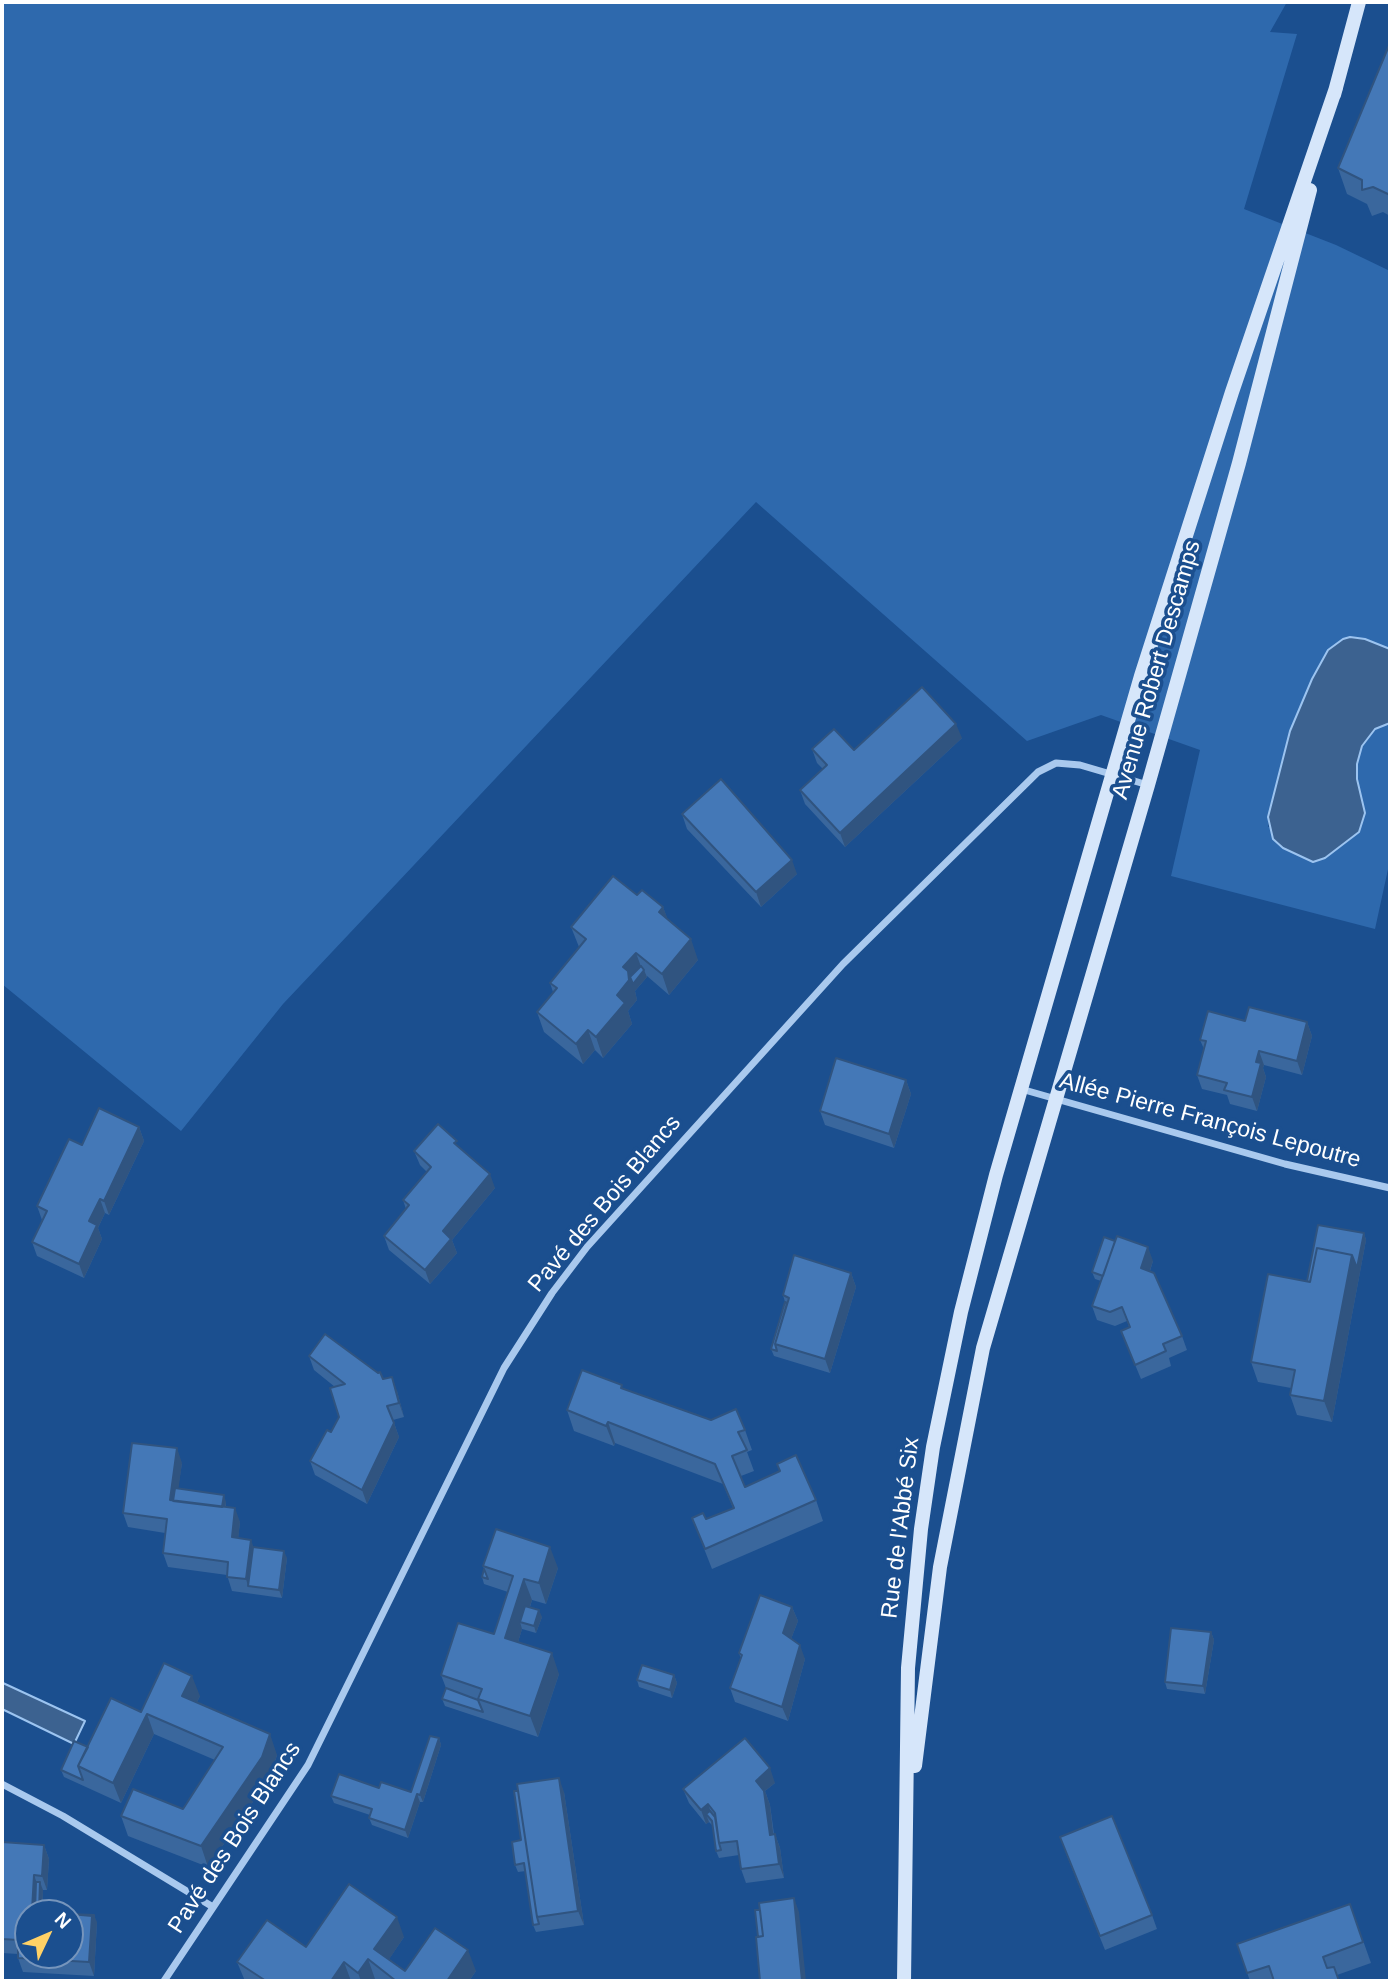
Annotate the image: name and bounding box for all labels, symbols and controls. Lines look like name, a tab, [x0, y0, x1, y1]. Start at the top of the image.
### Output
street label: Avenue Robert Descamps	[1107, 537, 1207, 803]
street label: Allée Pierre François Lepoutre	[1056, 1067, 1364, 1175]
street label: Pavé des Bois Blancs	[523, 1110, 687, 1298]
street label: Rue de l'Abbé Six	[876, 1436, 926, 1620]
street label: Pavé des Bois Blancs	[163, 1737, 307, 1939]
north arrow	[14, 1899, 84, 1969]
text: N	[51, 1908, 75, 1933]

